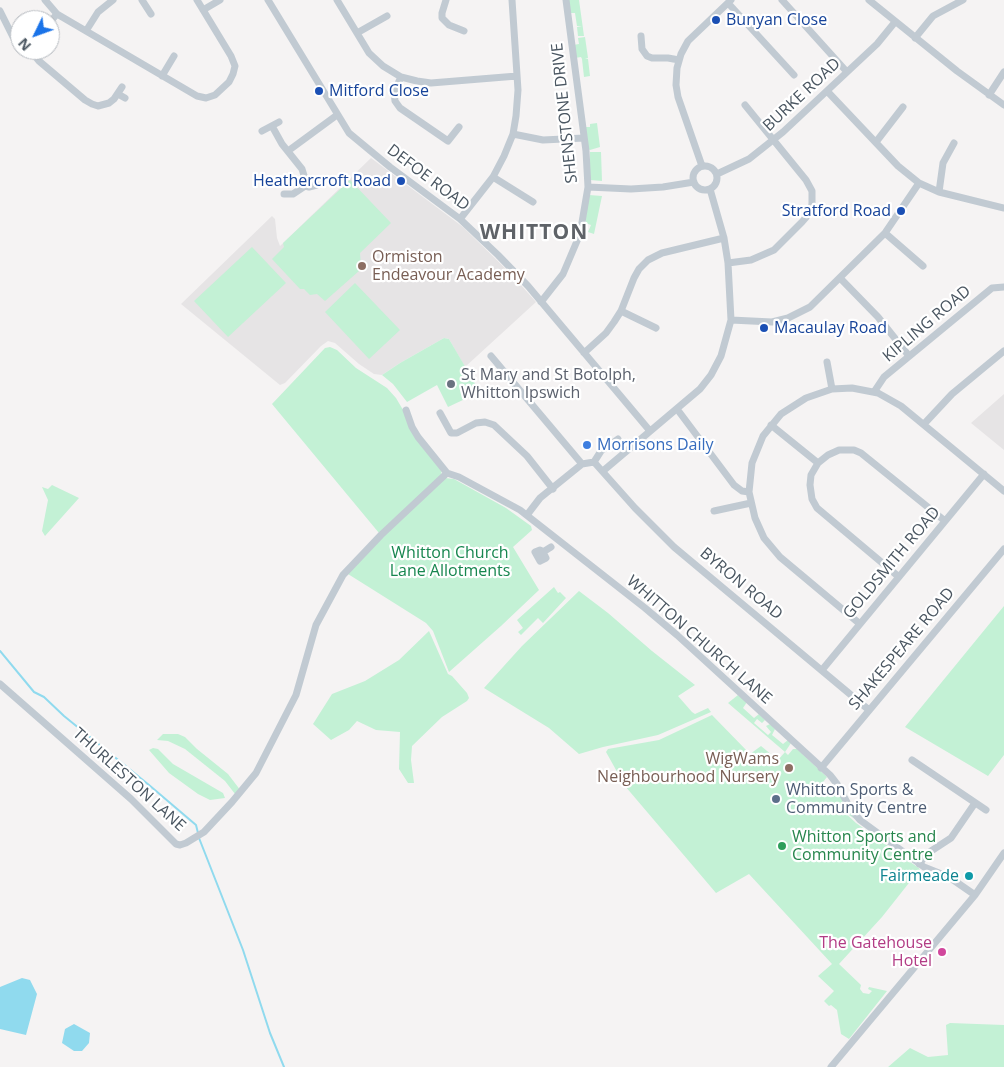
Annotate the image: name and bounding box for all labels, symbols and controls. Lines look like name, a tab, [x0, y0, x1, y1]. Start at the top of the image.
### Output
north arrow	[10, 10, 60, 60]
place label: Bunyan Close	[726, 10, 827, 30]
marker: Bunyan Close	[710, 14, 722, 26]
text: N	[13, 34, 35, 55]
street label: SHENSTONE DRIVE	[548, 42, 582, 184]
street label: BURKE ROAD	[759, 54, 845, 136]
place label: Mitford Close	[329, 81, 429, 101]
marker: Mitford Close	[313, 85, 325, 97]
street label: DEFOE ROAD	[383, 141, 473, 215]
place label: Heathercroft Road	[253, 171, 391, 191]
marker: Heathercroft Road	[395, 175, 407, 187]
place label: Stratford Road	[782, 201, 891, 221]
marker: Stratford Road	[895, 205, 907, 217]
district label: WHITTON	[479, 220, 589, 246]
place label: Ormiston Endeavour Academy	[372, 247, 525, 285]
marker: Ormiston Endeavour Academy	[356, 260, 368, 272]
street label: KIPLING ROAD	[879, 282, 975, 366]
place label: Macaulay Road	[774, 318, 887, 338]
marker: Macaulay Road	[758, 322, 770, 334]
place label: St Mary and St Botolph, Whitton Ipswich	[461, 365, 636, 403]
marker: St Mary and St Botolph, Whitton Ipswich	[445, 378, 457, 390]
place label: Morrisons Daily	[597, 435, 714, 455]
marker: Morrisons Daily	[581, 439, 593, 451]
street label: GOLDSMITH ROAD	[839, 503, 945, 623]
park label: Whitton Church Lane Allotments	[390, 543, 510, 581]
street label: BYRON ROAD	[696, 544, 786, 624]
street label: WHITTON CHURCH LANE	[622, 572, 776, 708]
street label: SHAKESPEARE ROAD	[845, 584, 959, 714]
street label: THURLESTON LANE	[69, 724, 189, 836]
place label: WigWams Neighbourhood Nursery	[597, 749, 779, 787]
marker: WigWams Neighbourhood Nursery	[783, 762, 795, 774]
place label: Whitton Sports & Community Centre	[786, 780, 927, 818]
marker: Whitton Sports & Community Centre	[770, 793, 782, 805]
place label: Whitton Sports and Community Centre	[792, 827, 936, 865]
marker: Whitton Sports and Community Centre	[776, 840, 788, 852]
place label: Fairmeade	[880, 866, 959, 886]
marker: Fairmeade	[963, 870, 975, 882]
place label: The Gatehouse Hotel	[819, 933, 932, 971]
marker: The Gatehouse Hotel	[936, 946, 948, 958]

